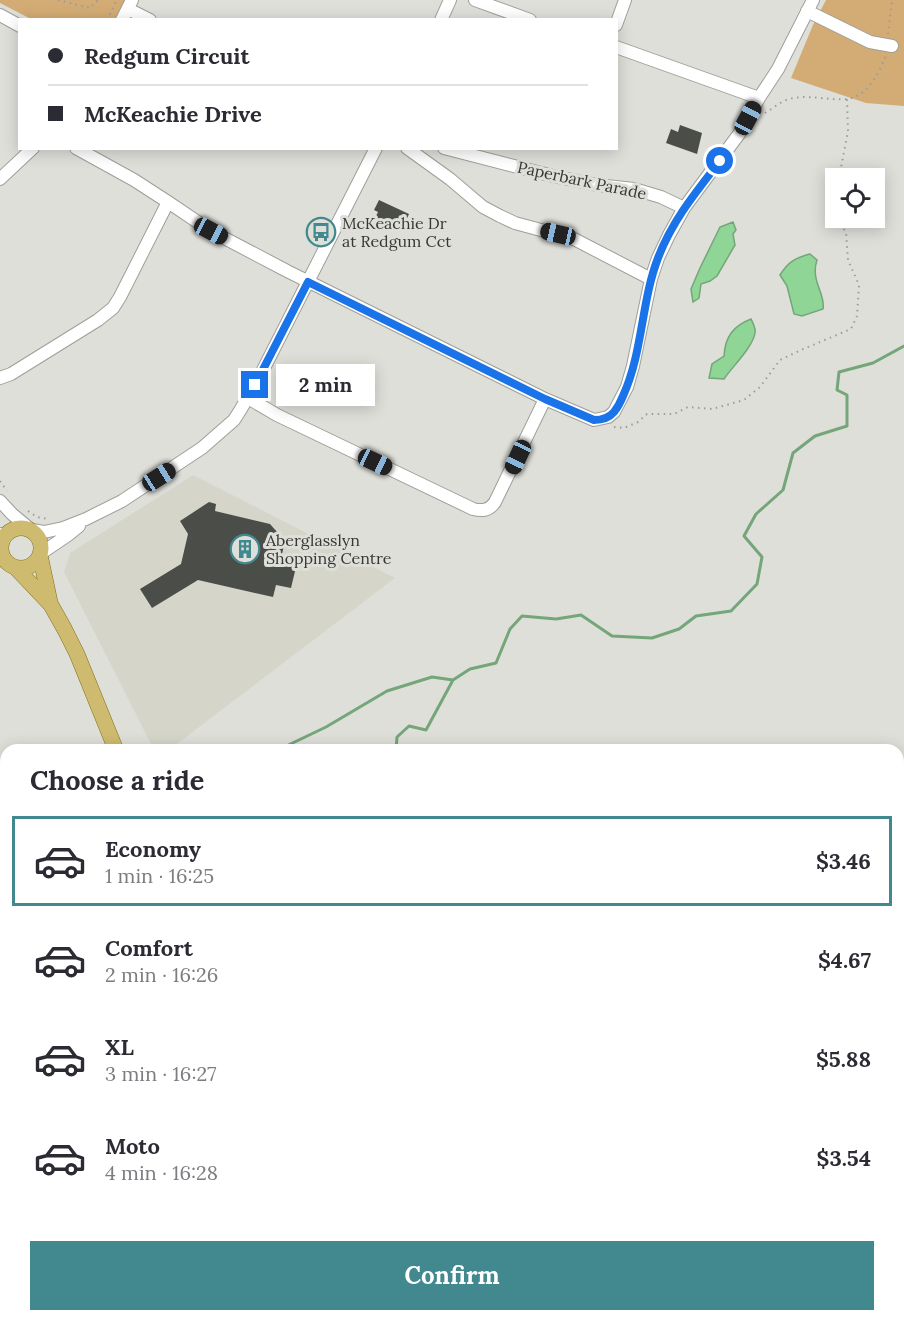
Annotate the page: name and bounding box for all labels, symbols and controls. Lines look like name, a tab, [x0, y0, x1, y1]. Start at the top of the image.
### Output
text: Redgum Circuit	[84, 42, 250, 70]
car	[732, 98, 764, 138]
text: McKeachie Drive	[84, 100, 262, 128]
route start	[706, 147, 733, 174]
street label: Paperbark Parade	[516, 157, 649, 204]
map controls	[825, 168, 885, 228]
button: locate	[825, 168, 885, 228]
place label: McKeachie Dr at Redgum Cct	[342, 213, 452, 251]
car	[191, 215, 231, 247]
bus stop icon: McKeachie Dr at Redgum Cct	[305, 216, 337, 248]
car	[538, 221, 578, 247]
callout: 2 min	[276, 364, 375, 406]
route end	[241, 371, 268, 398]
text: 2 min	[299, 372, 352, 397]
car	[502, 437, 534, 477]
car	[355, 446, 395, 478]
car	[139, 460, 179, 494]
place label: Aberglasslyn Shopping Centre	[265, 530, 392, 568]
building icon: Aberglasslyn Shopping Centre	[229, 533, 261, 565]
text: Choose a ride	[30, 763, 204, 797]
icon: car	[33, 834, 87, 888]
text: Economy	[105, 835, 201, 863]
text: $3.46	[816, 847, 871, 875]
text: 1 min · 16:25	[105, 863, 214, 888]
icon: car	[33, 933, 87, 987]
text: Comfort	[105, 934, 193, 962]
text: $4.67	[818, 946, 871, 974]
text: 2 min · 16:26	[105, 962, 218, 987]
icon: car	[33, 1032, 87, 1086]
text: XL	[105, 1033, 134, 1061]
text: $5.88	[816, 1045, 871, 1073]
text: 3 min · 16:27	[105, 1061, 216, 1086]
icon: car	[33, 1131, 87, 1185]
text: Moto	[105, 1132, 160, 1160]
text: $3.54	[816, 1144, 871, 1172]
text: 4 min · 16:28	[105, 1160, 218, 1185]
button: Confirm	[30, 1241, 874, 1310]

